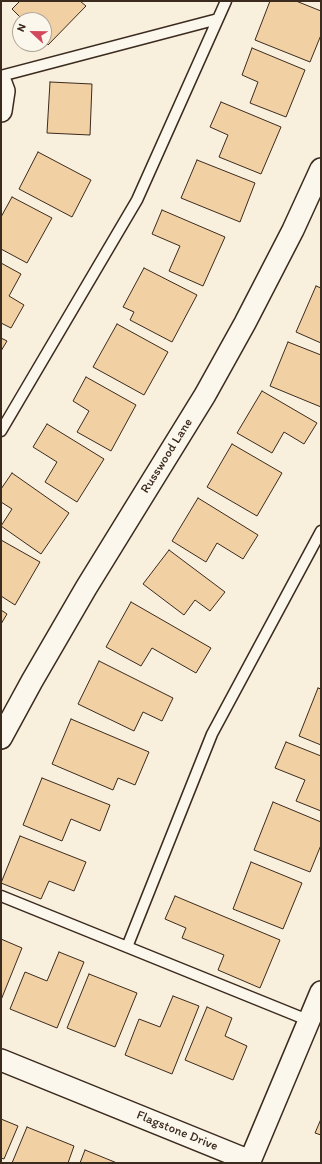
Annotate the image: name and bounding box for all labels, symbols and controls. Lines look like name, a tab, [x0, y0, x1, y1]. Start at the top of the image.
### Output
north arrow	[12, 12, 52, 52]
text: N	[14, 22, 29, 34]
street label: Russwood Lane	[138, 416, 196, 496]
street label: Flagstone Drive	[134, 1108, 220, 1154]

